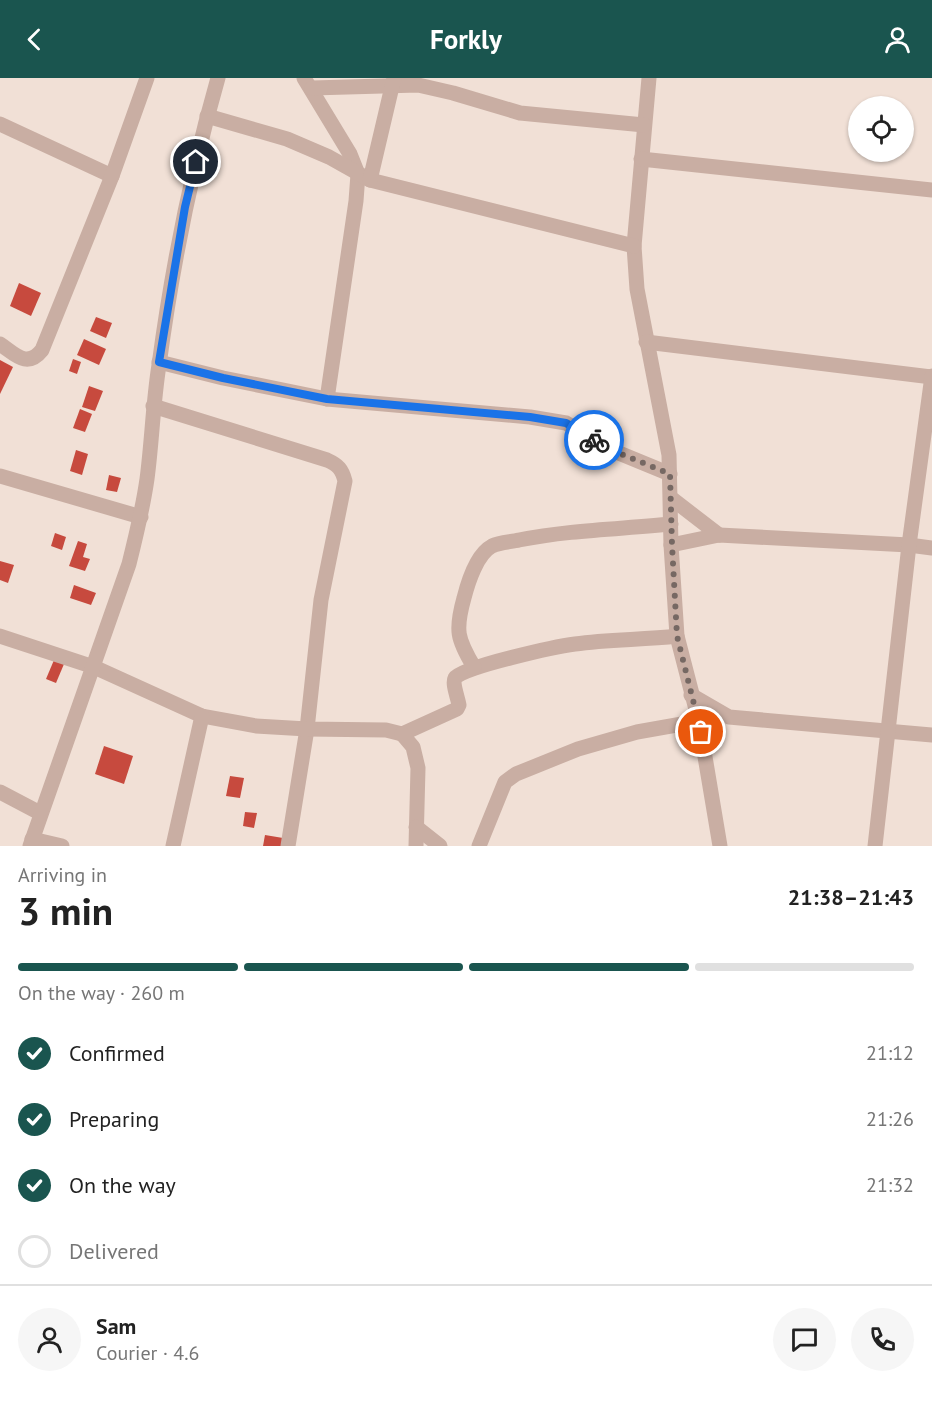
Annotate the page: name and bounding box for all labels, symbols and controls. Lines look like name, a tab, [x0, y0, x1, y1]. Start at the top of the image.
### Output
text: Forkly	[430, 22, 502, 56]
icon: back	[18, 23, 51, 56]
icon: person	[881, 23, 914, 56]
map controls	[848, 96, 914, 162]
button: locate	[848, 96, 914, 162]
pin	[170, 136, 221, 187]
icon: home	[179, 145, 212, 178]
courier	[564, 410, 624, 470]
icon: bike	[578, 424, 611, 457]
pin	[675, 706, 726, 757]
icon: bag	[684, 715, 717, 748]
text: Arriving in	[18, 862, 107, 888]
text: 21:38–21:43	[788, 883, 914, 911]
text: 3 min	[18, 885, 113, 936]
text: On the way · 260 m	[18, 980, 185, 1006]
icon: check	[18, 1037, 51, 1070]
text: Confirmed	[69, 1039, 165, 1067]
text: 21:12	[866, 1040, 914, 1066]
icon: check	[18, 1103, 51, 1136]
text: Preparing	[69, 1105, 159, 1133]
text: 21:26	[866, 1106, 914, 1132]
icon: check	[18, 1169, 51, 1202]
text: On the way	[69, 1171, 176, 1199]
text: 21:32	[866, 1172, 914, 1198]
text: Delivered	[69, 1237, 159, 1265]
button: person	[18, 1308, 81, 1371]
button: chat	[773, 1308, 836, 1371]
button: phone	[851, 1308, 914, 1371]
text: Sam	[96, 1312, 136, 1340]
text: Courier · 4.6	[96, 1340, 199, 1366]

